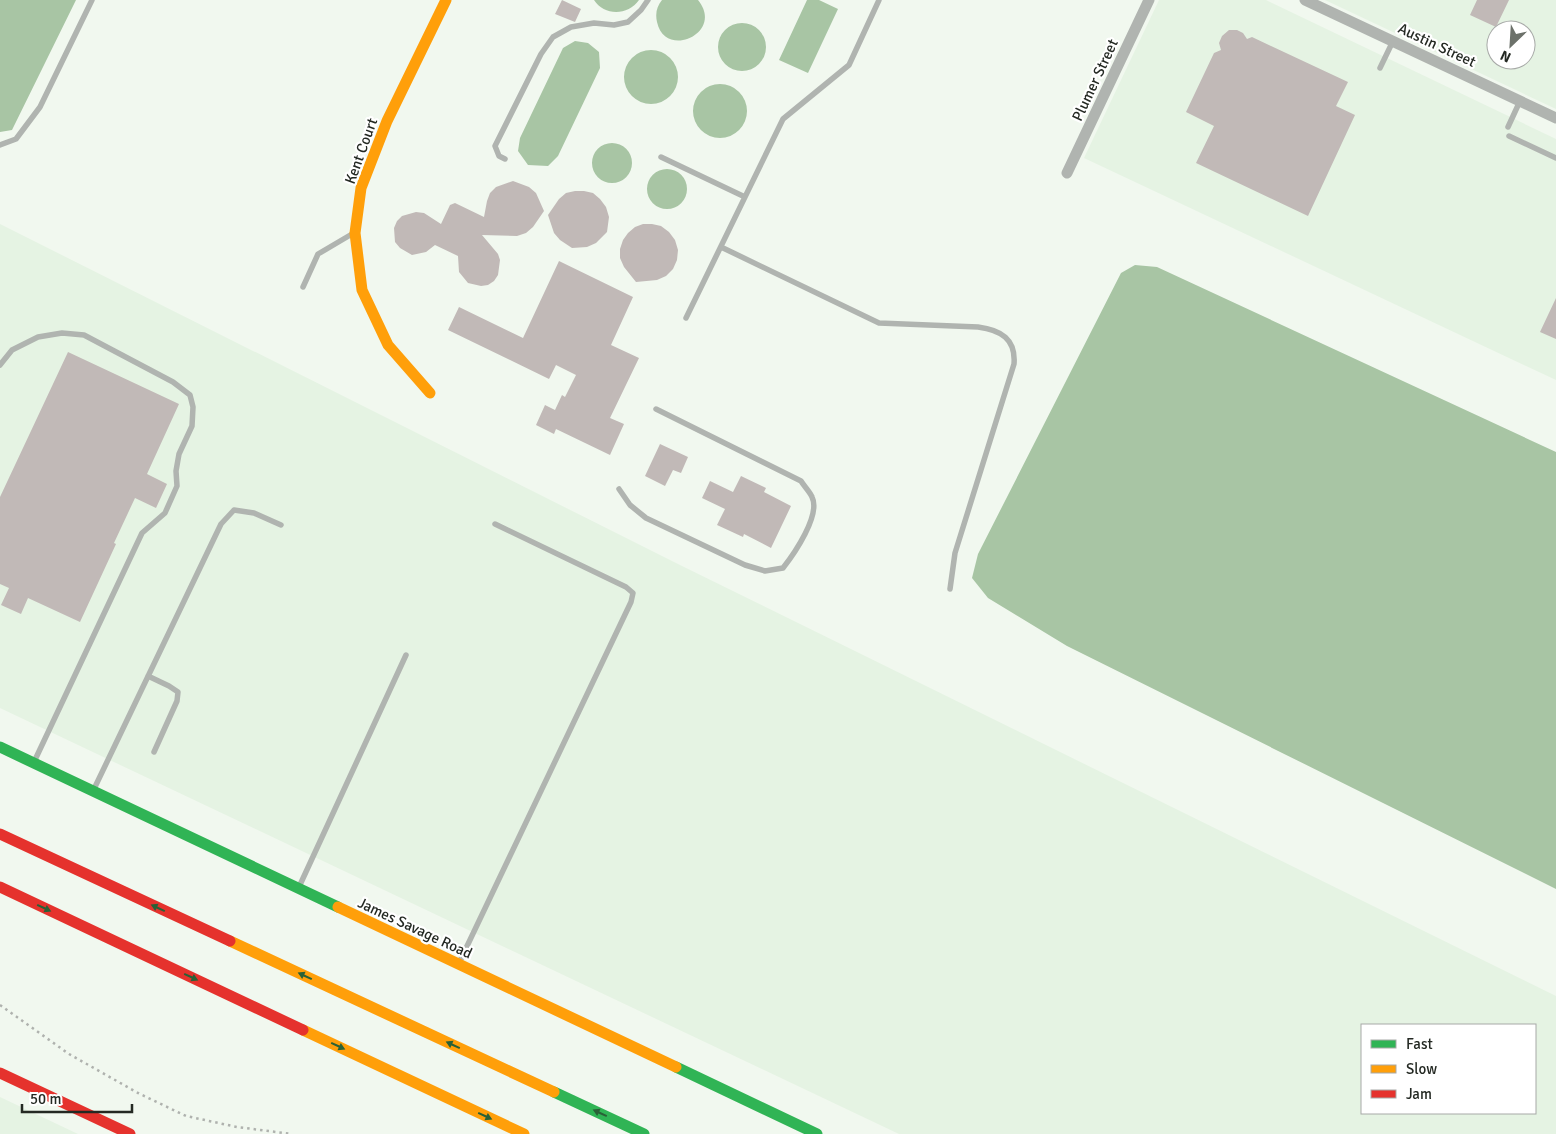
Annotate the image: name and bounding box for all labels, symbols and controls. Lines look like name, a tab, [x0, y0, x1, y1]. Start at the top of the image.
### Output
street label: Austin Street	[1395, 19, 1479, 71]
north arrow	[1486, 20, 1536, 70]
street label: Plumer Street	[1068, 36, 1122, 124]
text: N	[1498, 47, 1514, 66]
street label: Kent Court	[341, 116, 381, 186]
street label: James Savage Road	[355, 894, 475, 962]
one-way arrow	[151, 903, 165, 911]
one-way arrow	[37, 904, 51, 912]
one-way arrow	[298, 972, 312, 980]
one-way arrow	[184, 973, 198, 981]
legend	[1361, 1024, 1536, 1114]
text: Fast	[1406, 1035, 1433, 1053]
one-way arrow	[446, 1040, 460, 1048]
one-way arrow	[331, 1043, 345, 1051]
text: Slow	[1406, 1060, 1437, 1078]
scale bar	[22, 1082, 132, 1114]
text: Jam	[1406, 1085, 1432, 1103]
text: 50 m	[30, 1090, 61, 1108]
one-way arrow	[593, 1109, 607, 1117]
one-way arrow	[478, 1112, 492, 1120]

